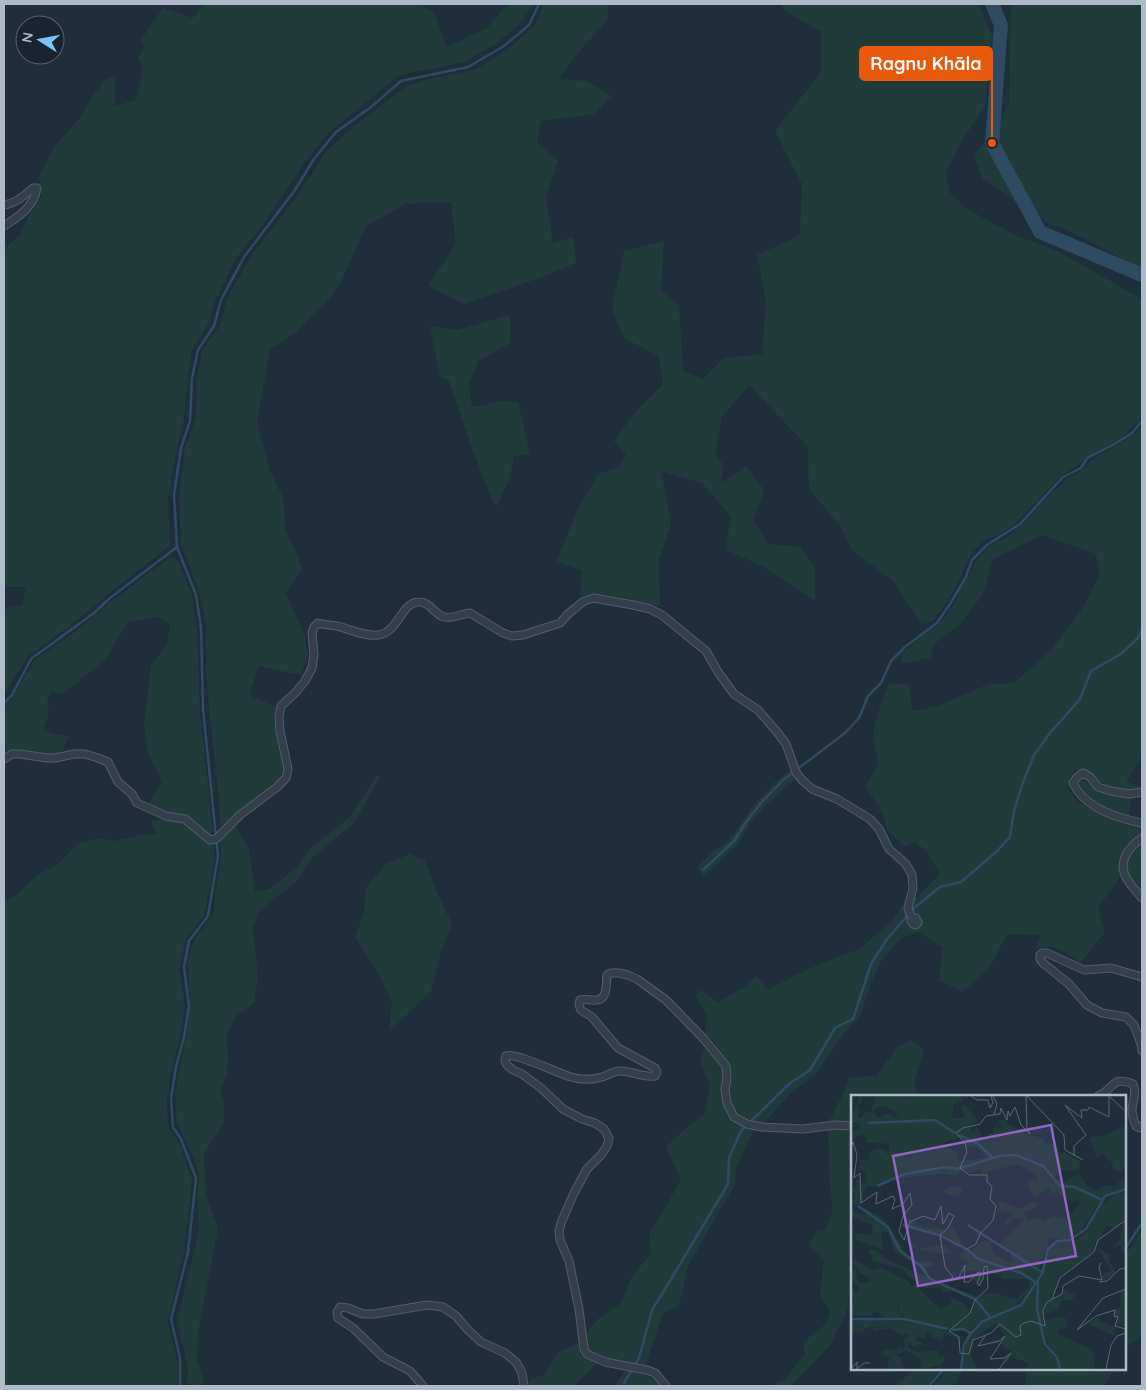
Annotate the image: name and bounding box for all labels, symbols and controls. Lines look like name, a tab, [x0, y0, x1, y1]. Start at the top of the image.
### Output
north arrow	[15, 15, 65, 65]
text: N	[17, 31, 37, 44]
callout: Ragnu Khāla	[860, 47, 992, 80]
text: Ragnu Khāla	[870, 52, 982, 75]
inset map	[851, 1095, 1126, 1370]

